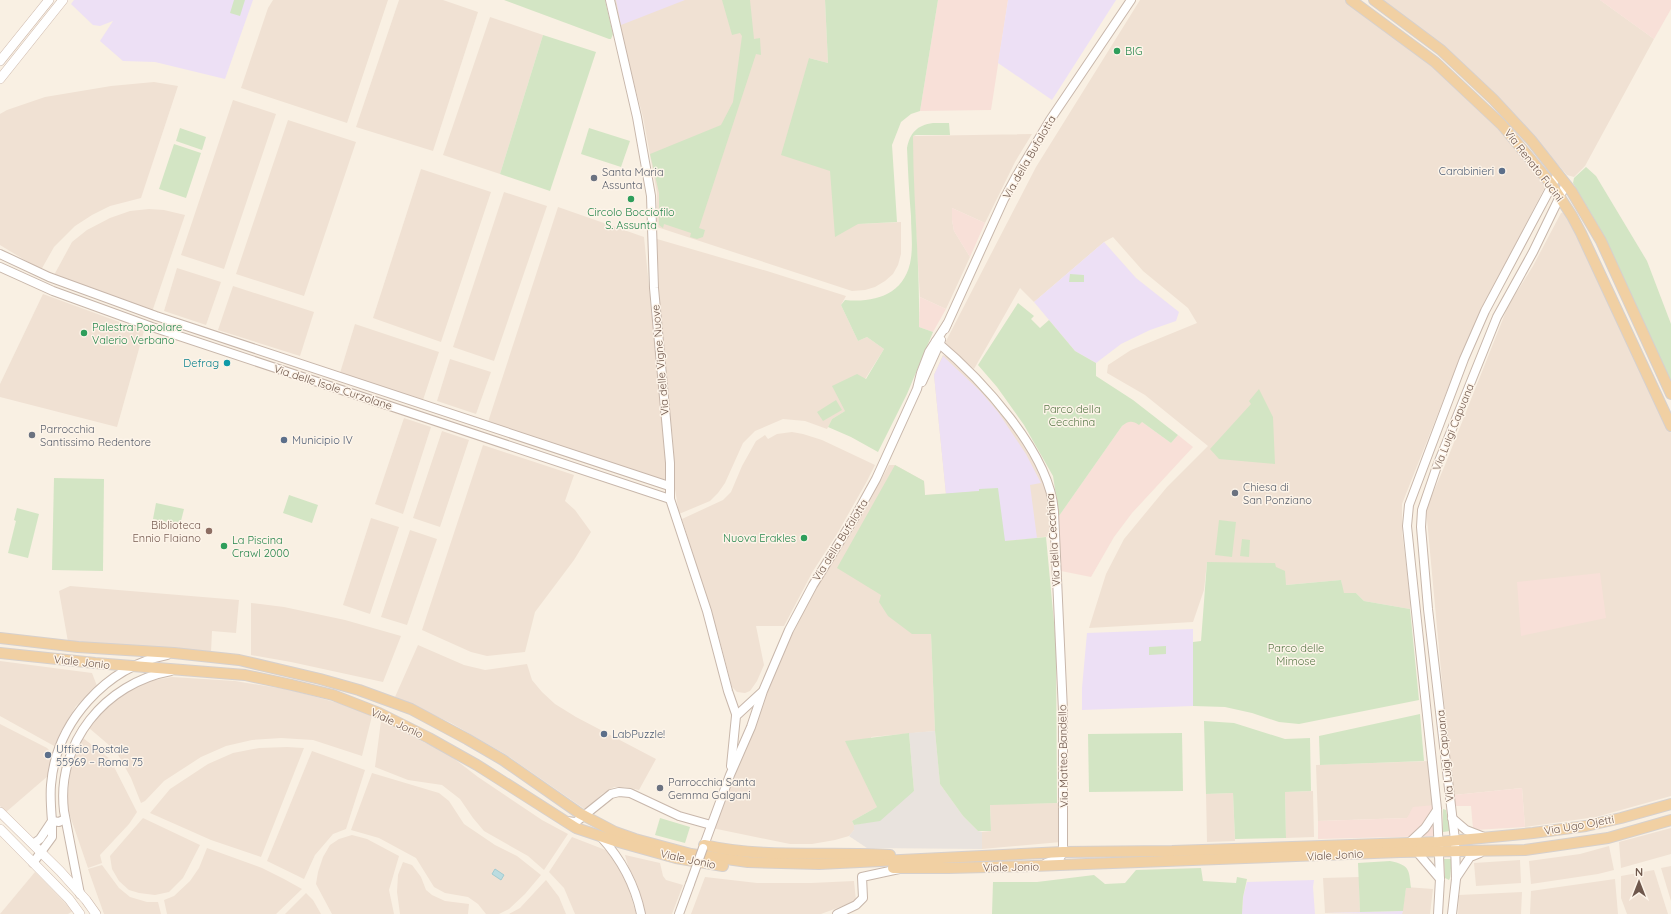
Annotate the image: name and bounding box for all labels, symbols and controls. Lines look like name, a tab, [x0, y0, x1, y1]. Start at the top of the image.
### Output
place label: BIG	[1125, 44, 1143, 58]
marker: BIG	[1112, 46, 1122, 56]
street label: Via della Bufalotta	[999, 113, 1059, 201]
street label: Via Renato Fucini	[1501, 126, 1567, 204]
place label: Carabinieri	[1439, 164, 1494, 178]
place label: Santa Maria Assunta	[602, 165, 664, 192]
marker: Carabinieri	[1497, 166, 1507, 176]
marker: Santa Maria Assunta	[589, 173, 599, 183]
marker: Circolo Bocciofilo S. Assunta	[626, 194, 636, 204]
place label: Circolo Bocciofilo S. Assunta	[587, 205, 675, 232]
street label: Via delle Vigne Nuove	[648, 304, 672, 416]
place label: Palestra Popolare Valerio Verbano	[92, 320, 182, 347]
marker: Palestra Popolare Valerio Verbano	[79, 328, 89, 338]
place label: Defrag	[183, 356, 219, 370]
marker: Defrag	[222, 358, 232, 368]
street label: Via delle Isole Curzolane	[272, 361, 394, 413]
street label: Via Luigi Capuana	[1429, 381, 1477, 473]
park label: Parco della Cecchina	[1043, 402, 1101, 429]
place label: Parrocchia Santissimo Redentore	[40, 422, 151, 449]
marker: Parrocchia Santissimo Redentore	[27, 430, 37, 440]
place label: Municipio IV	[292, 433, 353, 447]
marker: Municipio IV	[279, 435, 289, 445]
place label: Chiesa di San Ponziano	[1243, 480, 1312, 507]
marker: Chiesa di San Ponziano	[1230, 488, 1240, 498]
street label: Via della Cecchina	[1043, 493, 1063, 587]
street label: Via della Bufalotta	[809, 496, 871, 584]
place label: Biblioteca Ennio Flaiano	[133, 518, 201, 545]
marker: Biblioteca Ennio Flaiano	[204, 526, 214, 536]
place label: Nuova Erakles	[723, 531, 796, 545]
place label: La Piscina Crawl 2000	[232, 533, 289, 560]
marker: Nuova Erakles	[799, 533, 809, 543]
marker: La Piscina Crawl 2000	[219, 541, 229, 551]
park label: Parco delle Mimose	[1268, 641, 1324, 668]
street label: Viale Jonio	[53, 652, 111, 672]
street label: Via Matteo Bandello	[1055, 704, 1071, 808]
street label: Viale Jonio	[369, 705, 426, 741]
street label: Via Luigi Capuana	[1433, 709, 1457, 803]
place label: LabPuzzle!	[612, 727, 665, 741]
marker: LabPuzzle!	[599, 729, 609, 739]
place label: Ufficio Postale 55969 – Roma 75	[56, 742, 143, 769]
marker: Ufficio Postale 55969 – Roma 75	[43, 750, 53, 760]
place label: Parrocchia Santa Gemma Galgani	[668, 775, 755, 802]
marker: Parrocchia Santa Gemma Galgani	[655, 783, 665, 793]
street label: Via Ugo Ojetti	[1543, 812, 1615, 838]
street label: Viale Jonio	[659, 846, 717, 872]
street label: Viale Jonio	[1307, 847, 1364, 863]
street label: Viale Jonio	[983, 860, 1040, 874]
north arrow	[1619, 862, 1659, 902]
text: N	[1635, 865, 1643, 879]

